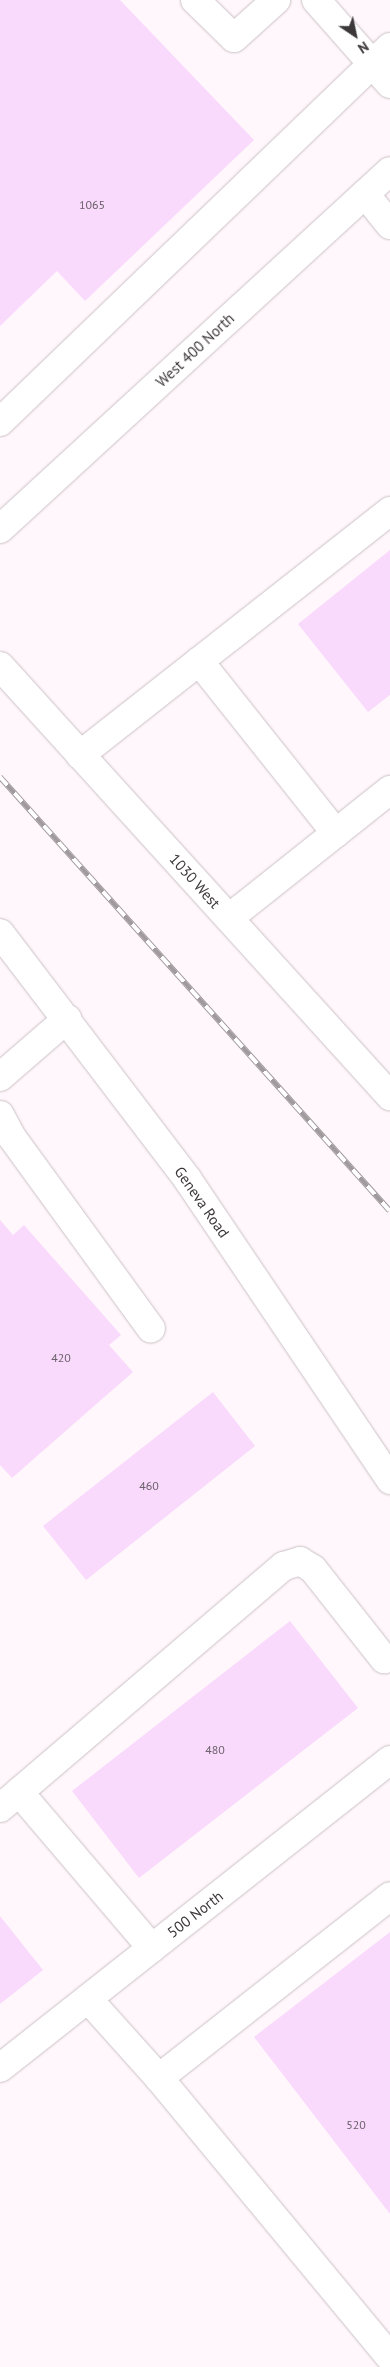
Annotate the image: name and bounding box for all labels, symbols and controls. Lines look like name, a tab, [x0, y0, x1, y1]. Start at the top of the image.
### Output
north arrow	[330, 10, 380, 60]
text: N	[355, 37, 372, 57]
house number: 1065	[79, 198, 105, 212]
street label: West 400 North	[152, 309, 238, 391]
street label: 1030 West	[166, 850, 224, 912]
street label: Geneva Road	[171, 1163, 233, 1241]
house number: 420	[51, 1351, 71, 1365]
house number: 460	[139, 1479, 159, 1493]
house number: 480	[205, 1743, 225, 1757]
street label: 500 North	[164, 1887, 226, 1941]
house number: 520	[346, 2118, 366, 2132]

